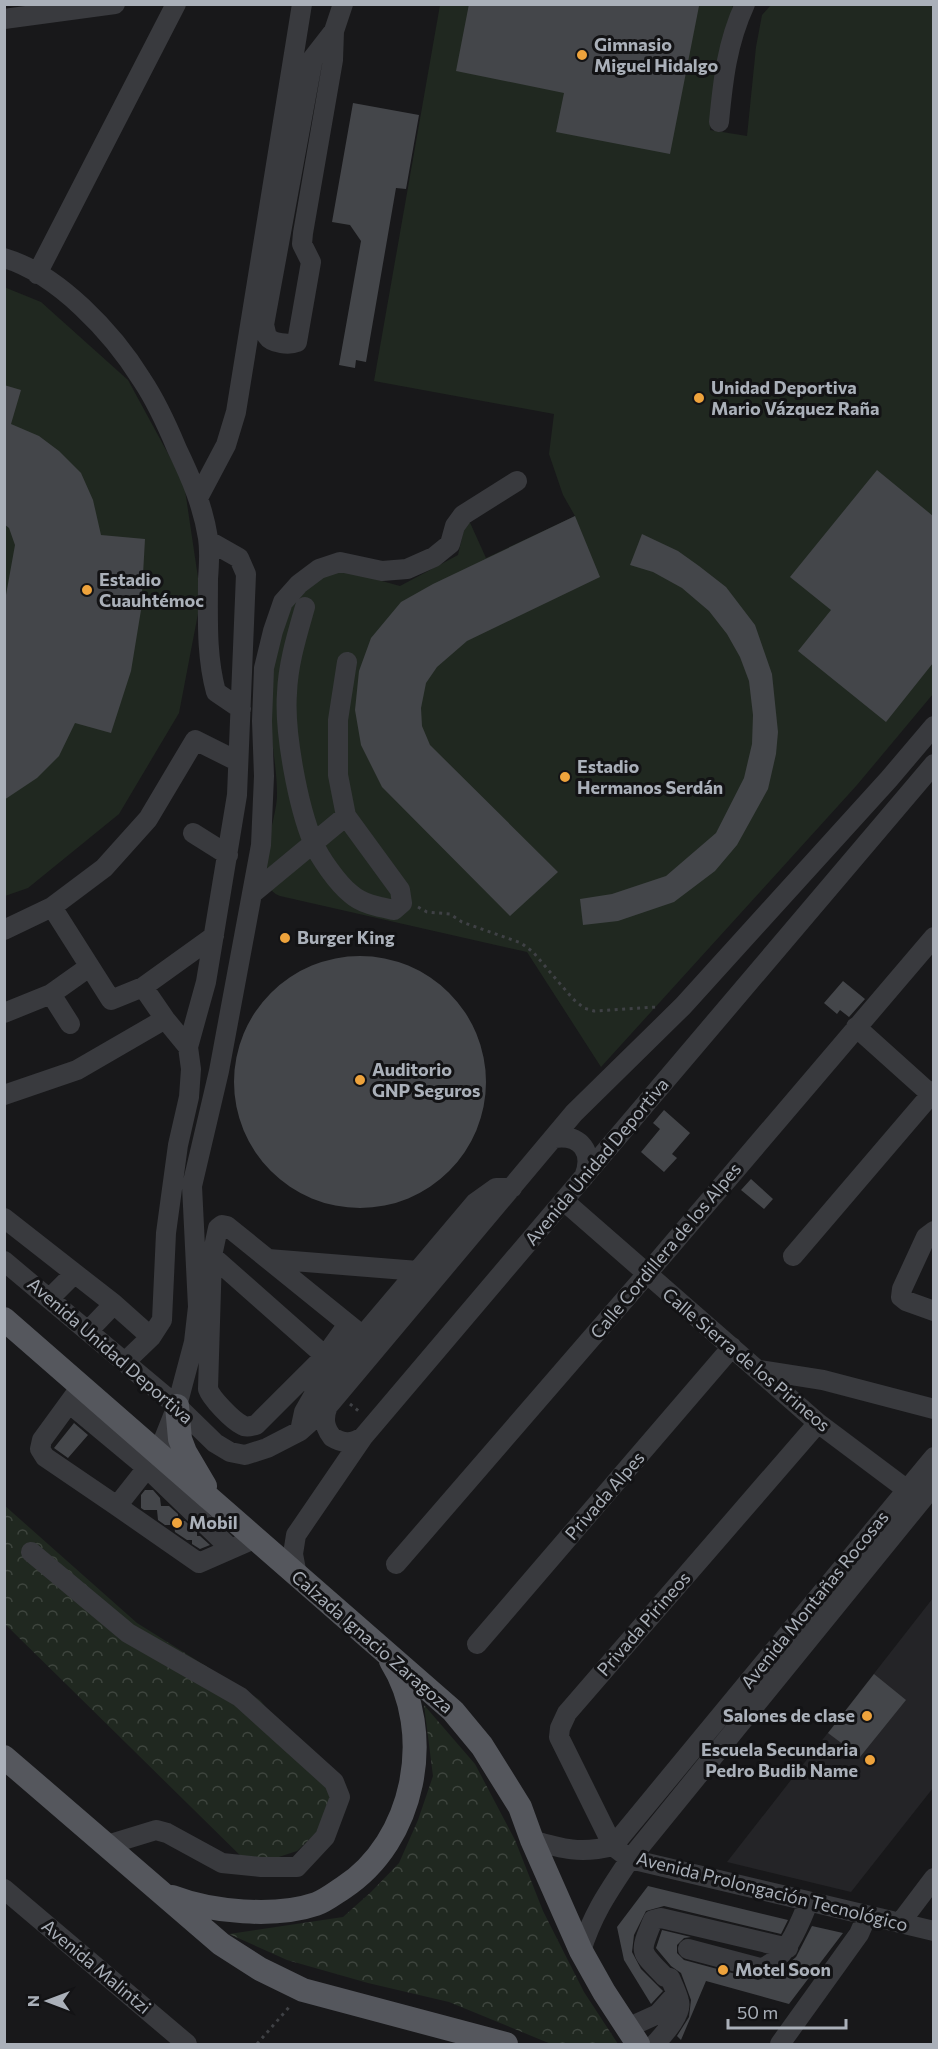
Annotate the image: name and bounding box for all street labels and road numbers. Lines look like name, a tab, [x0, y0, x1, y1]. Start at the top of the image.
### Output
street label: Avenida Unidad Deportiva	[520, 1073, 673, 1250]
street label: Calle Cordillera de los Alpes	[585, 1158, 745, 1343]
street label: Avenida Unidad Deportiva	[23, 1272, 198, 1428]
street label: Calle Sierra de los Pirineos	[658, 1283, 835, 1436]
street label: Privada Alpes	[560, 1447, 649, 1544]
street label: Avenida Montañas Rocosas	[736, 1506, 893, 1693]
street label: Calzada Ignacio Zaragoza	[287, 1565, 458, 1717]
street label: Privada Pirineos	[592, 1567, 695, 1680]
street label: Avenida Prolongación Tecnológico	[634, 1847, 910, 1935]
street label: Avenida Malintzi	[38, 1914, 156, 2018]

